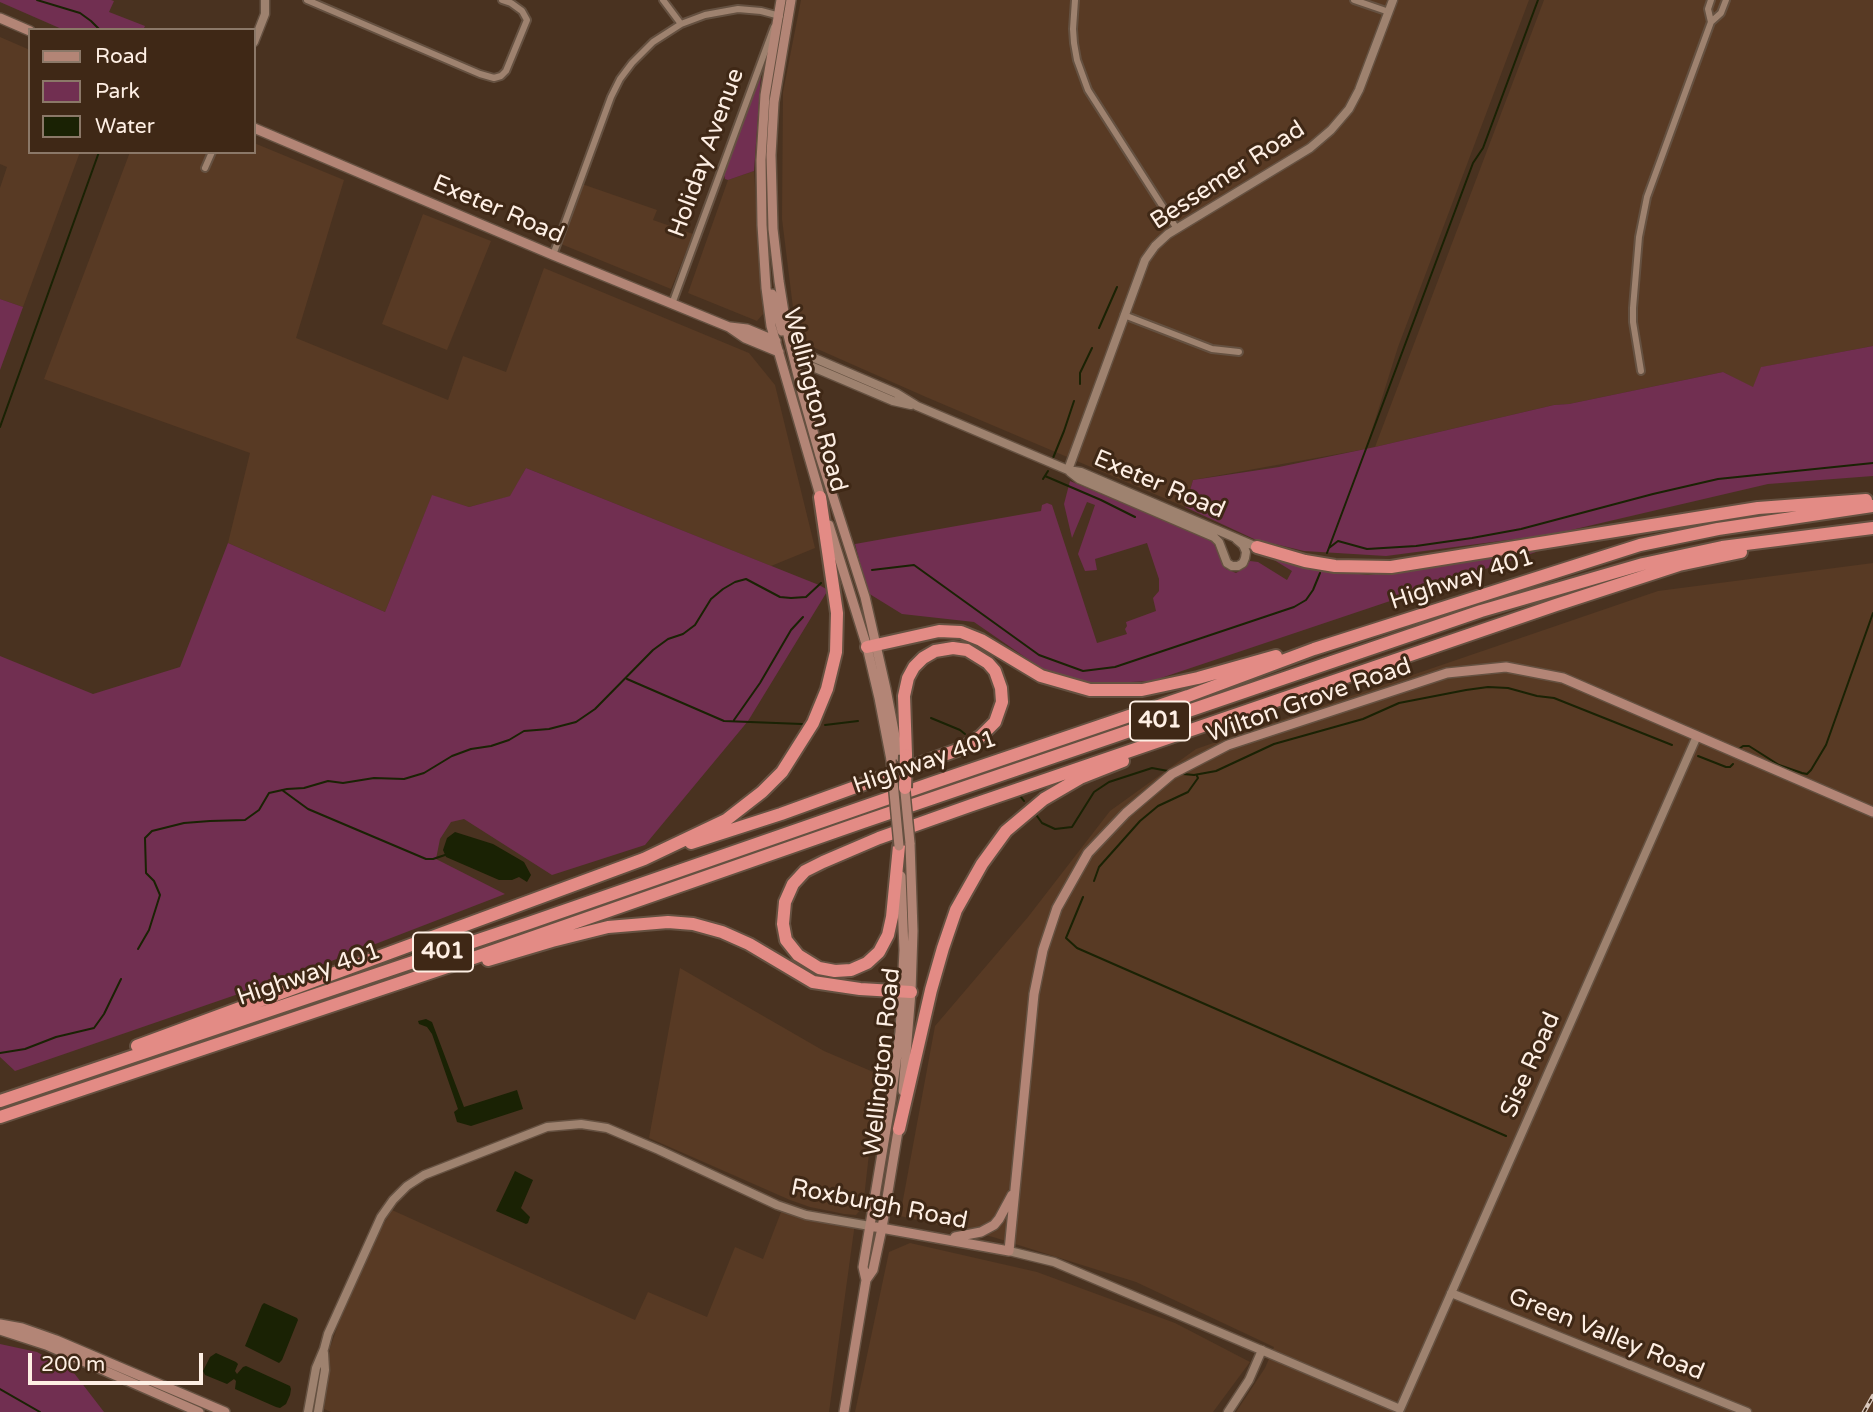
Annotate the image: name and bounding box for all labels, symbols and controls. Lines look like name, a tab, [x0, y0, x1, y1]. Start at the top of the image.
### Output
legend	[28, 28, 256, 154]
text: Road	[95, 44, 148, 69]
street label: Holiday Avenue	[663, 65, 751, 241]
text: Park	[95, 79, 140, 104]
text: Water	[95, 114, 155, 139]
street label: Bessemer Road	[1145, 115, 1311, 237]
street label: Exeter Road	[428, 169, 568, 251]
street label: Wellington Road	[776, 305, 852, 495]
street label: Exeter Road	[1089, 444, 1229, 526]
street label: Highway 401	[1386, 543, 1538, 617]
street label: Wilton Grove Road	[1203, 652, 1415, 750]
road number: 401	[1130, 702, 1190, 740]
street label: Highway 401	[849, 725, 1001, 801]
road number: 401	[413, 932, 473, 972]
street label: Highway 401	[233, 937, 385, 1013]
street label: Wellington Road	[859, 966, 907, 1158]
street label: Sise Road	[1495, 1008, 1567, 1122]
street label: Roxburgh Road	[788, 1174, 970, 1236]
street label: Green Valley Road	[1504, 1283, 1708, 1387]
scale bar	[32, 1338, 206, 1382]
text: 200 m	[41, 1352, 105, 1377]

